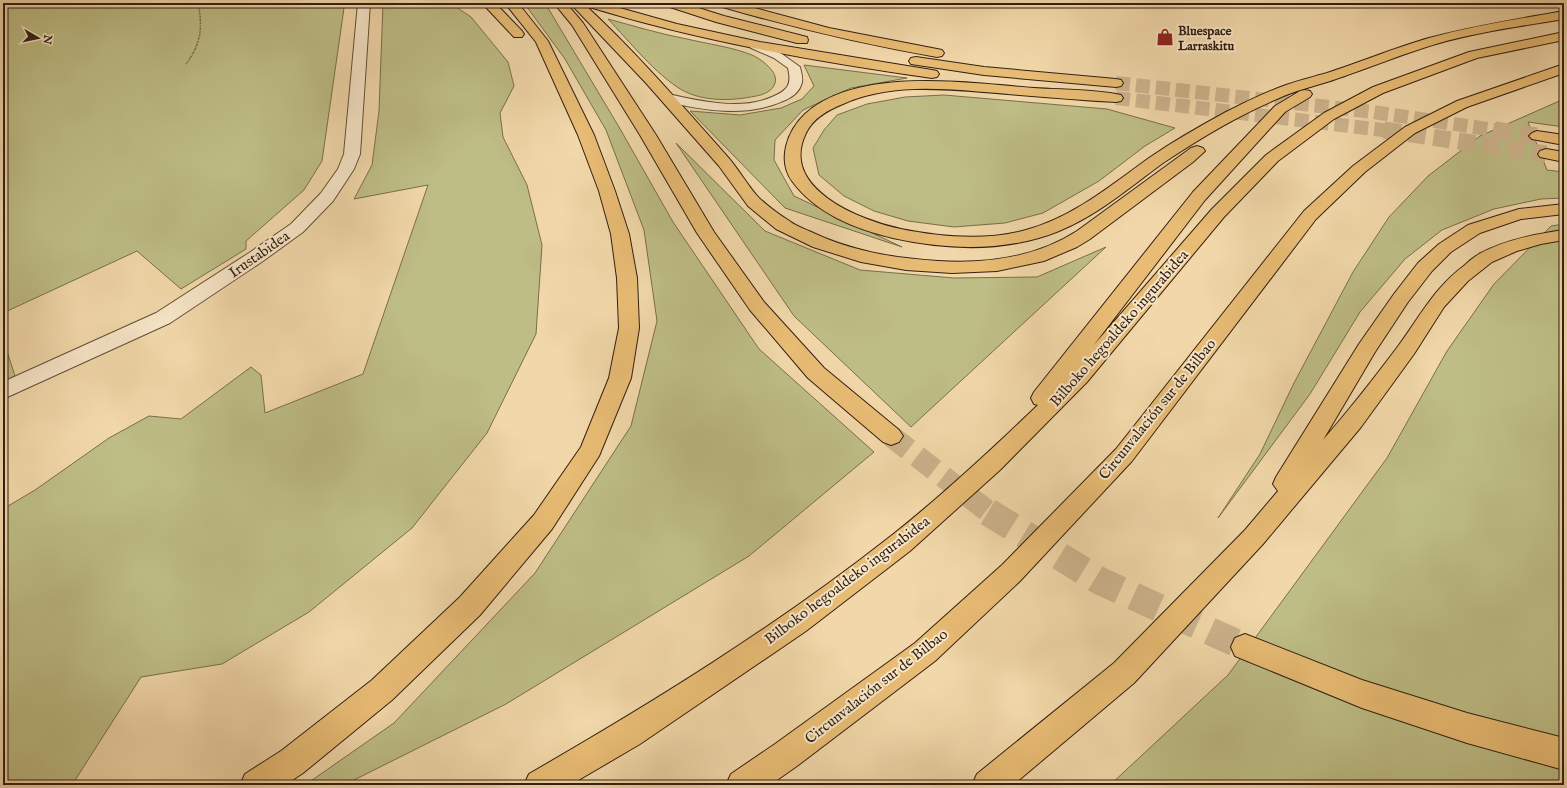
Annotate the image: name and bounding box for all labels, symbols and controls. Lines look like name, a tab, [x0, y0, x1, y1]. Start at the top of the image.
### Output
north arrow	[18, 18, 58, 58]
place label: Bluespace Larraskitu	[1177, 23, 1234, 55]
shop icon: Bluespace Larraskitu	[1155, 27, 1175, 47]
text: N	[39, 33, 55, 46]
street label: Irustabidea	[225, 226, 294, 282]
street label: Bilboko hegoaldeko ingurabidea	[1046, 245, 1193, 411]
street label: Circunvalación sur de Bilbao	[1095, 335, 1220, 484]
street label: Bilboko hegoaldeko ingurabidea	[761, 512, 934, 649]
street label: Circunvalación sur de Bilbao	[801, 625, 952, 748]

